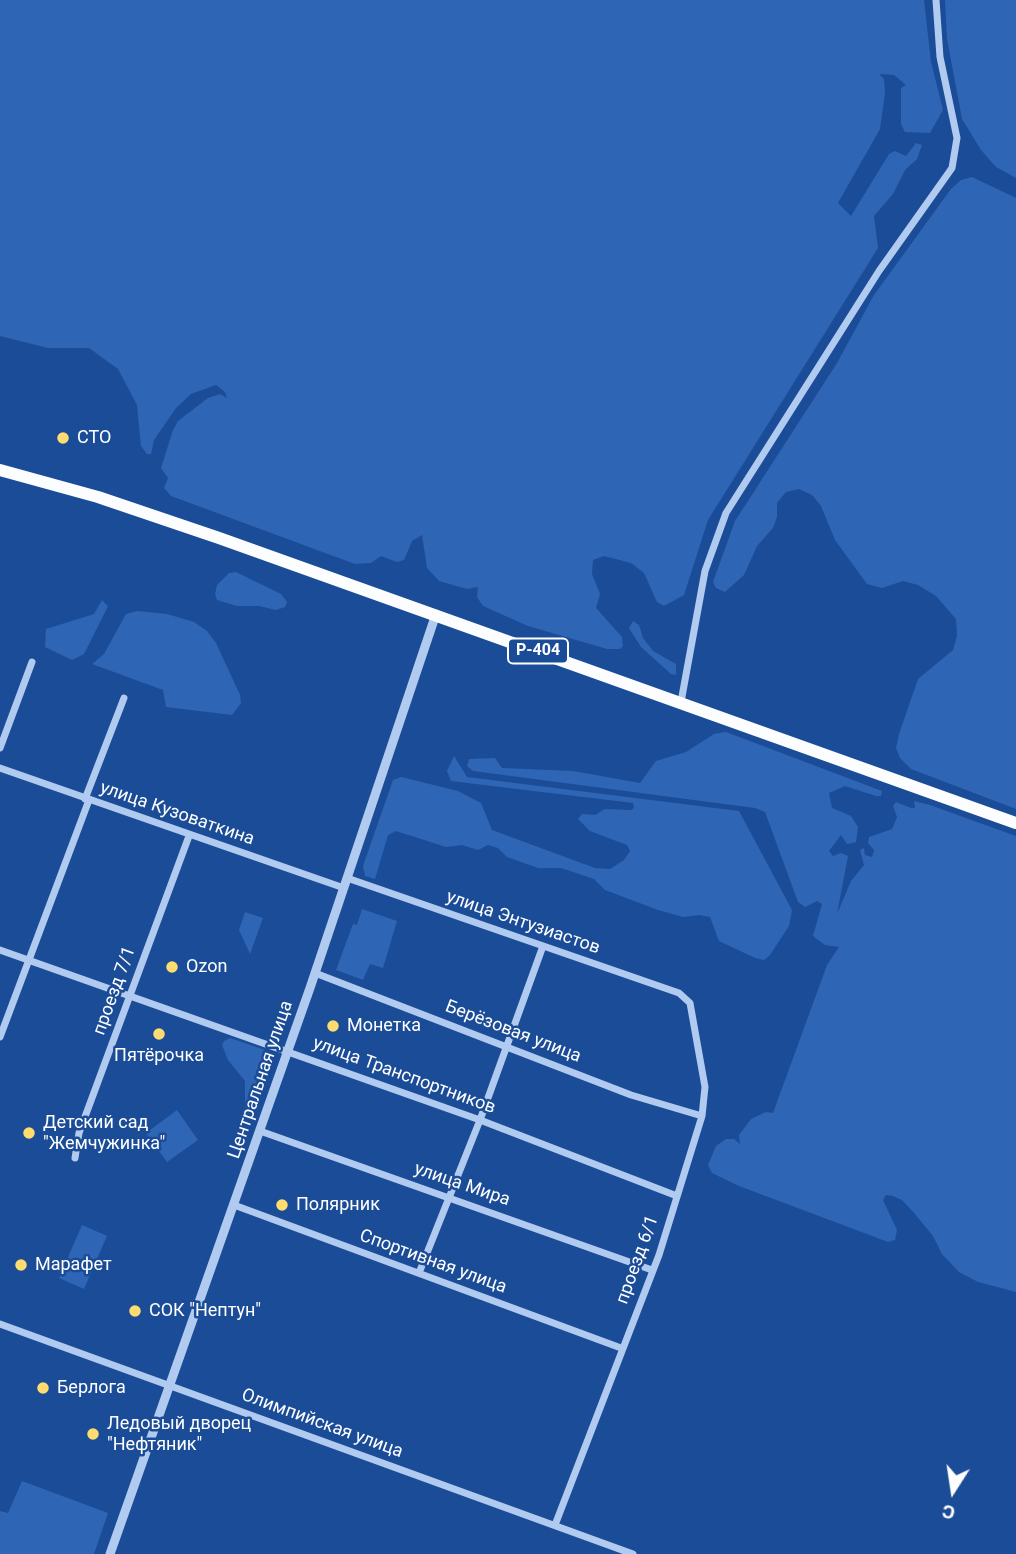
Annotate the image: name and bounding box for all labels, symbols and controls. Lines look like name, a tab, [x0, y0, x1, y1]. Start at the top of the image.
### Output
place label: СТО	[77, 427, 111, 449]
marker: СТО	[55, 430, 71, 446]
road number: Р-404	[508, 638, 568, 664]
street label: улица Кузоваткина	[97, 777, 257, 851]
street label: улица Энтузиастов	[443, 887, 603, 959]
street label: проезд 7/1	[89, 944, 141, 1038]
place label: Ozon	[186, 956, 227, 978]
marker: Ozon	[164, 959, 180, 975]
street label: Берёзовая улица	[442, 996, 584, 1068]
street label: Центральная улица	[224, 998, 298, 1162]
place label: Монетка	[347, 1015, 421, 1037]
marker: Монетка	[325, 1018, 341, 1034]
marker: Пятёрочка	[151, 1026, 167, 1042]
street label: улица Транспортников	[310, 1033, 498, 1119]
place label: Пятёрочка	[114, 1045, 204, 1067]
place label: Детский сад "Жемчужинка"	[43, 1112, 165, 1154]
marker: Детский сад "Жемчужинка"	[21, 1125, 37, 1141]
street label: улица Мира	[411, 1159, 513, 1211]
place label: Полярник	[296, 1194, 380, 1216]
marker: Полярник	[274, 1197, 290, 1213]
street label: проезд 6/1	[612, 1213, 664, 1307]
street label: Спортивная улица	[356, 1225, 510, 1299]
place label: Марафет	[35, 1254, 112, 1276]
marker: Марафет	[13, 1257, 29, 1273]
place label: СОК "Нептун"	[149, 1300, 261, 1322]
marker: СОК "Нептун"	[127, 1303, 143, 1319]
place label: Берлога	[57, 1377, 126, 1399]
marker: Берлога	[35, 1380, 51, 1396]
street label: Олимпийская улица	[238, 1385, 406, 1463]
place label: Ледовый дворец "Нефтяник"	[107, 1413, 251, 1456]
marker: Ледовый дворец "Нефтяник"	[85, 1426, 101, 1442]
north arrow	[918, 1456, 988, 1526]
text: С	[940, 1499, 957, 1525]

